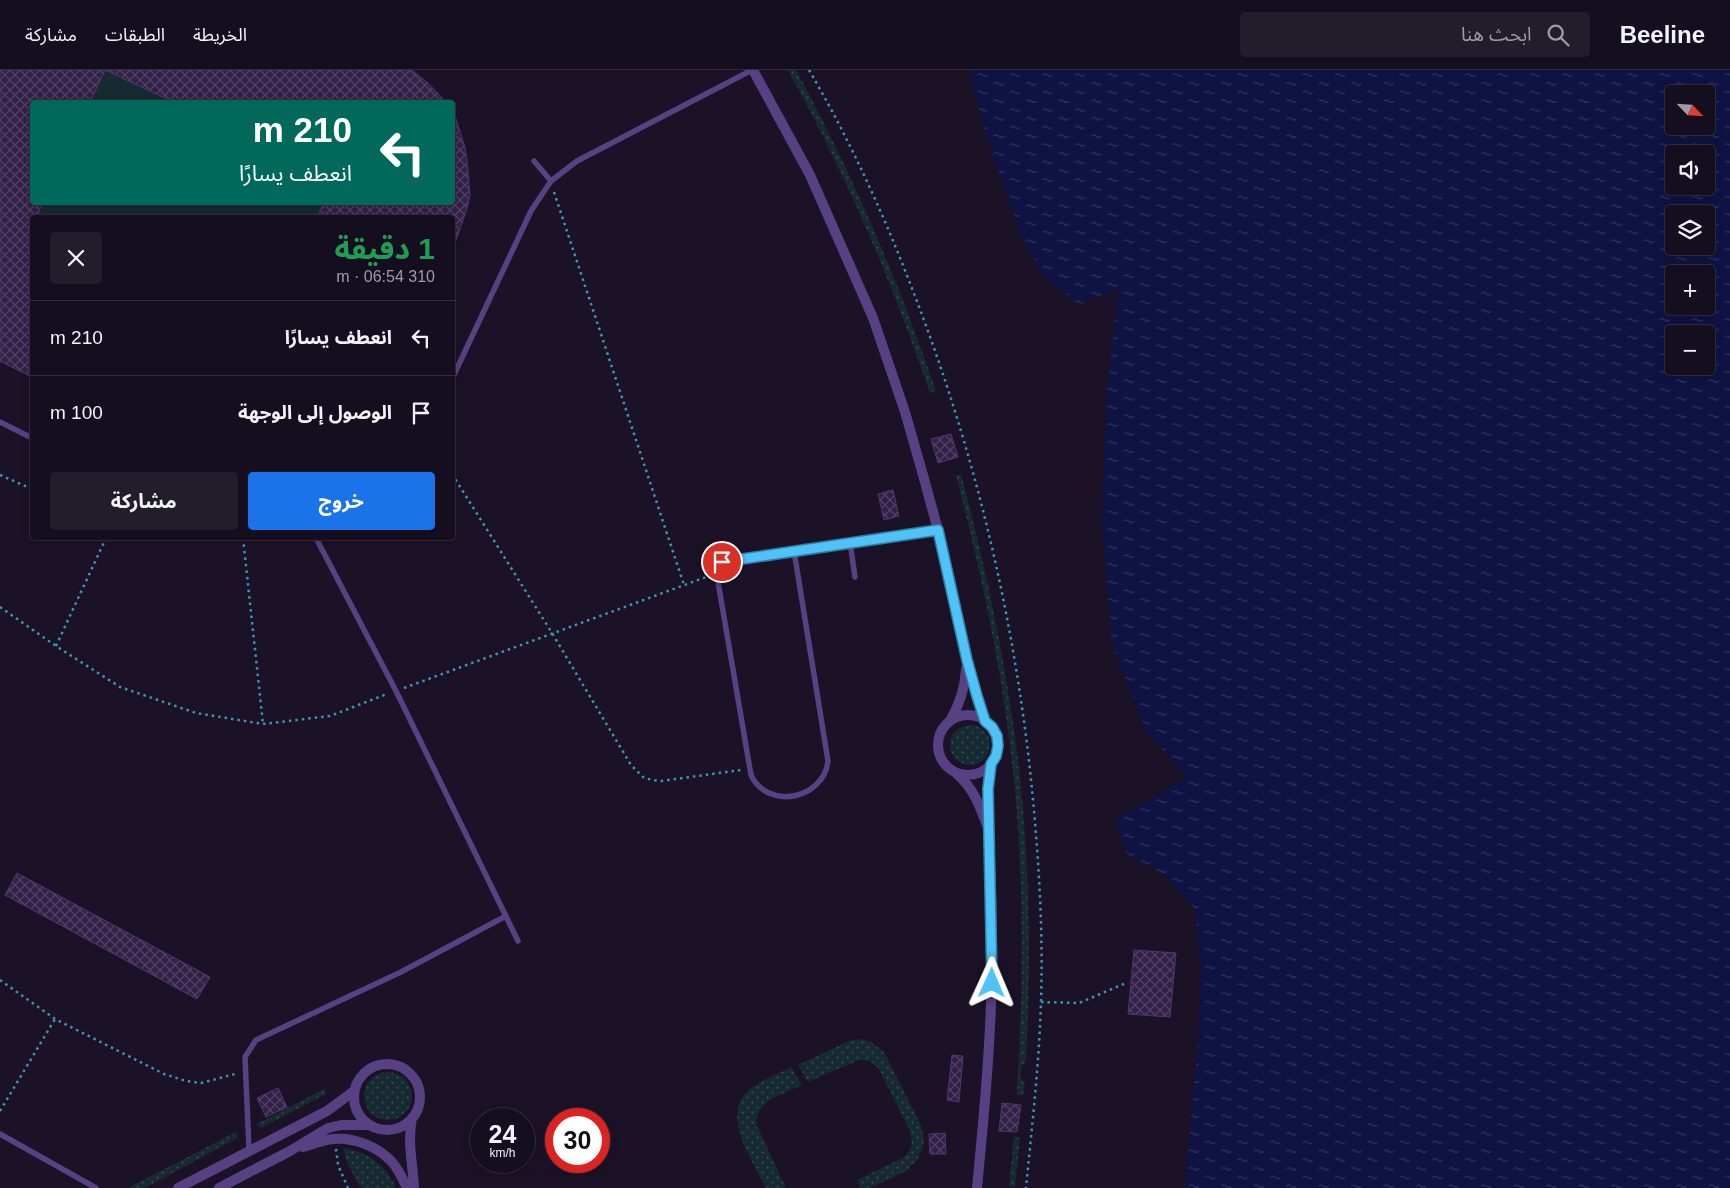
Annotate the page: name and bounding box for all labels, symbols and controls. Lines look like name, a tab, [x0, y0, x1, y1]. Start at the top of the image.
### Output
search box	[1240, 12, 1590, 57]
icon: search	[1544, 21, 1572, 49]
text: Beeline	[1620, 21, 1705, 48]
text: ابحث هنا	[1461, 24, 1532, 45]
text: مشاركة	[25, 25, 77, 45]
text: الطبقات	[105, 25, 165, 45]
text: الخريطة	[193, 25, 247, 45]
north arrow	[1665, 85, 1715, 135]
map controls	[1665, 85, 1715, 375]
text: 210 m	[253, 110, 352, 149]
icon: left	[370, 120, 435, 185]
button: sound	[1665, 145, 1715, 195]
text: انعطف يسارًا	[239, 161, 352, 186]
button: layers	[1665, 205, 1715, 255]
button: close	[50, 232, 102, 284]
text: 1 دقيقة	[334, 232, 435, 265]
button: +	[1665, 265, 1715, 315]
text: 310 m · 06:54	[336, 268, 435, 285]
icon: left	[407, 324, 435, 352]
button: −	[1665, 325, 1715, 375]
text: 210 m	[50, 327, 103, 348]
text: انعطف يسارًا	[285, 327, 392, 348]
icon: arrive	[407, 399, 435, 427]
text: 100 m	[50, 402, 103, 423]
text: الوصول إلى الوجهة	[238, 402, 392, 423]
button: مشاركة	[50, 472, 238, 530]
button: خروج	[248, 472, 435, 530]
pin	[701, 541, 743, 583]
icon: arrive	[708, 548, 736, 576]
position arrow	[965, 956, 1017, 1008]
speed limit sign: 30	[545, 1108, 610, 1173]
text: 24	[489, 1120, 516, 1148]
text: km/h	[489, 1146, 516, 1160]

